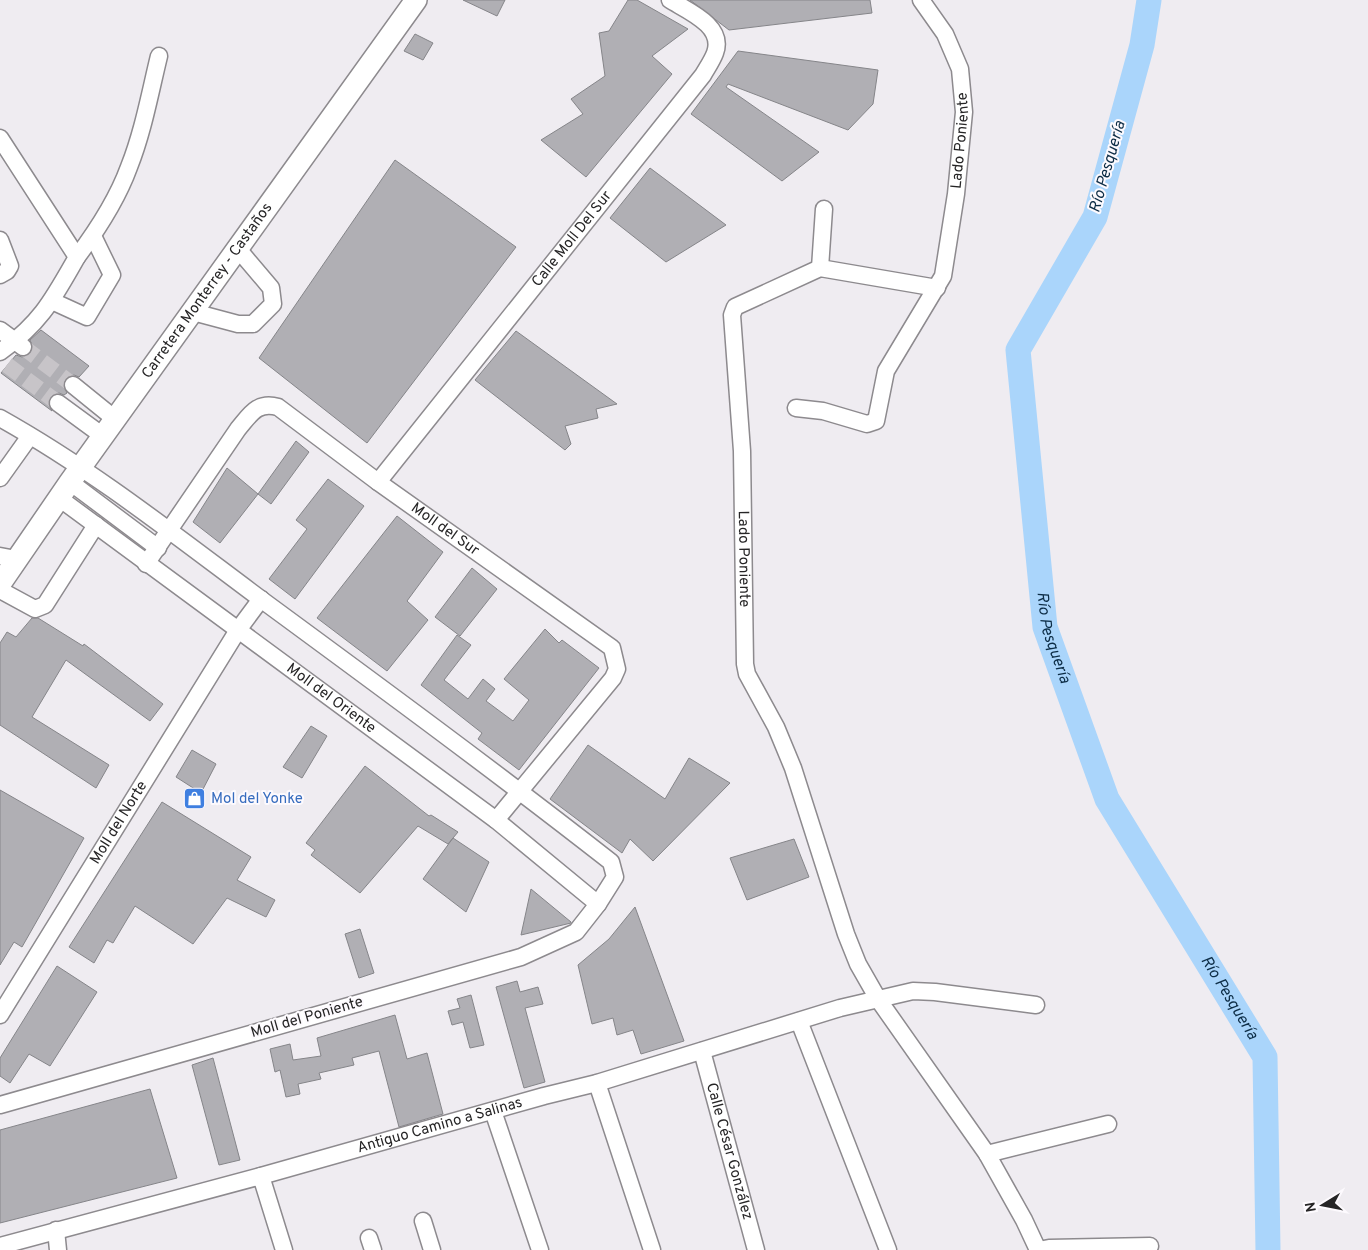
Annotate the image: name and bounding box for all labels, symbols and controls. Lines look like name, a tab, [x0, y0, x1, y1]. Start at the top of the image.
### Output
street label: Lado Poniente	[947, 91, 974, 190]
water label: Río Pesquería	[1085, 118, 1131, 215]
street label: Calle Moll Del Sur	[528, 187, 616, 291]
street label: Carretera Monterrey - Castaños	[138, 199, 277, 382]
street label: Moll del Sur	[407, 499, 483, 560]
street label: Lado Poniente	[733, 510, 754, 607]
water label: Río Pesquería	[1032, 591, 1075, 687]
street label: Moll del Oriente	[283, 659, 380, 738]
street label: Moll del Norte	[86, 778, 152, 868]
shop icon: Mol del Yonke	[183, 787, 207, 811]
place label: Mol del Yonke	[211, 790, 303, 809]
water label: Río Pesquería	[1196, 952, 1262, 1044]
street label: Moll del Poniente	[249, 993, 365, 1043]
street label: Calle César González	[702, 1081, 757, 1222]
street label: Antiguo Camino a Salinas	[355, 1093, 525, 1158]
north arrow	[1298, 1180, 1348, 1230]
text: N	[1302, 1201, 1321, 1213]

